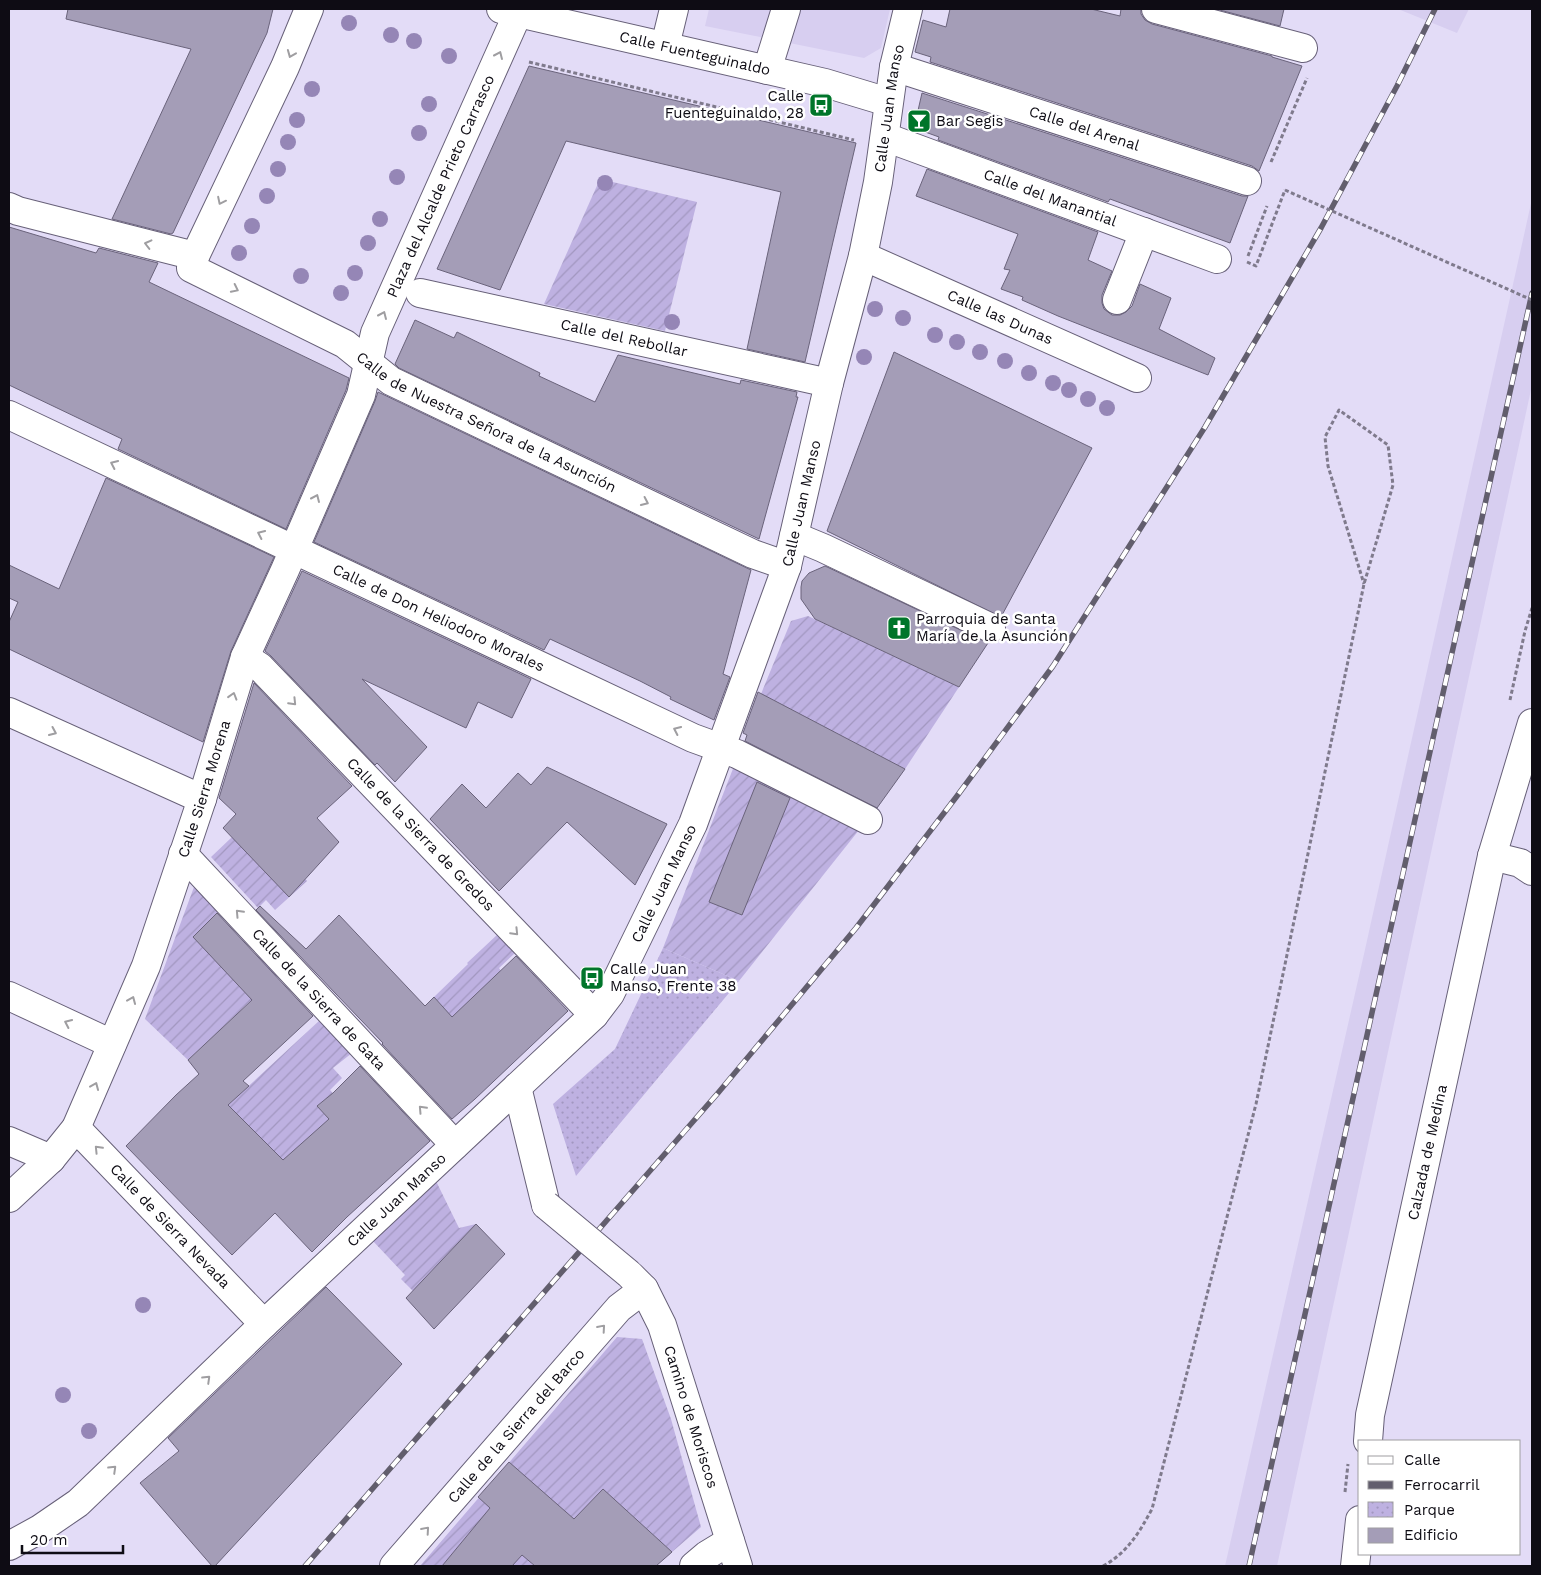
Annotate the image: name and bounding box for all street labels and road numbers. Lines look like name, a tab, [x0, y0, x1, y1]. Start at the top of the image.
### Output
street label: Calle Fuenteguinaldo	[618, 27, 772, 79]
street label: Calle Juan Manso	[870, 42, 908, 174]
street label: Plaza del Alcalde Prieto Carrasco	[383, 72, 498, 300]
street label: Calle del Arenal	[1027, 102, 1142, 155]
street label: Calle del Manantial	[981, 165, 1120, 231]
street label: Calle las Dunas	[944, 286, 1056, 348]
street label: Calle del Rebollar	[559, 315, 689, 361]
street label: Calle de Nuestra Señora de la Asunción	[353, 348, 619, 496]
street label: Calle Juan Manso	[778, 438, 825, 569]
street label: Calle de Don Heliodoro Morales	[330, 560, 547, 676]
street label: Calle Sierra Morena	[174, 718, 235, 860]
street label: Calle de la Sierra de Gredos	[343, 754, 498, 915]
street label: Calle Juan Manso	[627, 821, 700, 946]
street label: Calle de la Sierra de Gata	[248, 925, 390, 1074]
street label: Calzada de Medina	[1404, 1082, 1451, 1222]
street label: Calle Juan Manso	[343, 1149, 450, 1251]
street label: Calle de Sierra Nevada	[106, 1160, 234, 1293]
street label: Camino de Moriscos	[660, 1343, 722, 1491]
street label: Calle de la Sierra del Barco	[444, 1345, 589, 1507]

